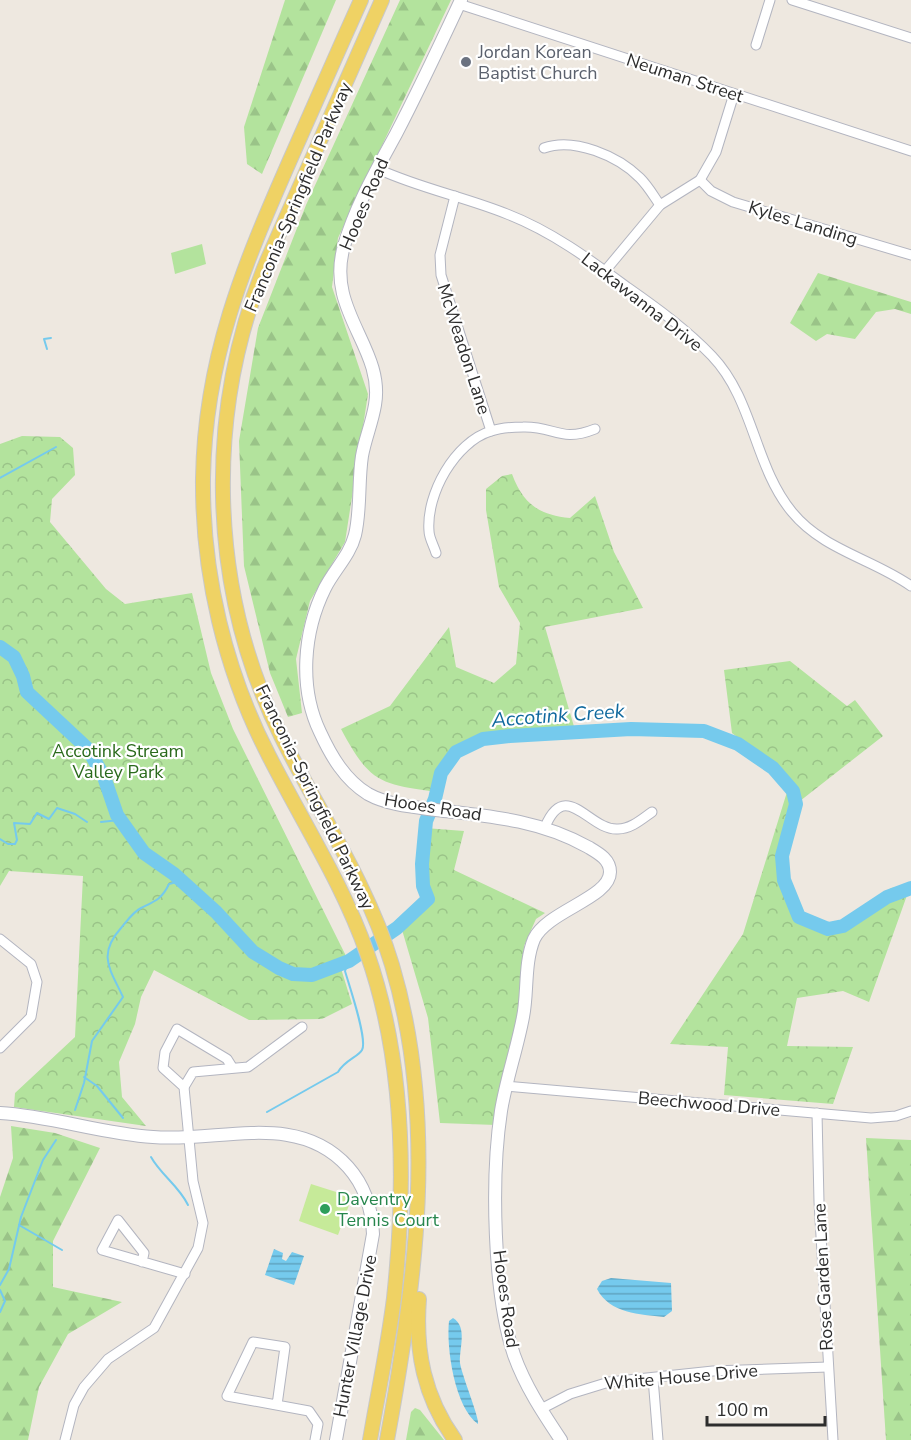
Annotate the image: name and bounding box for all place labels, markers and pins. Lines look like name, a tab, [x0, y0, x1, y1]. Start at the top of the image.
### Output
place label: Jordan Korean Baptist Church	[477, 40, 597, 85]
marker: Jordan Korean Baptist Church	[459, 55, 473, 69]
place label: Daventry Tennis Court	[337, 1187, 439, 1232]
marker: Daventry Tennis Court	[318, 1202, 332, 1216]

